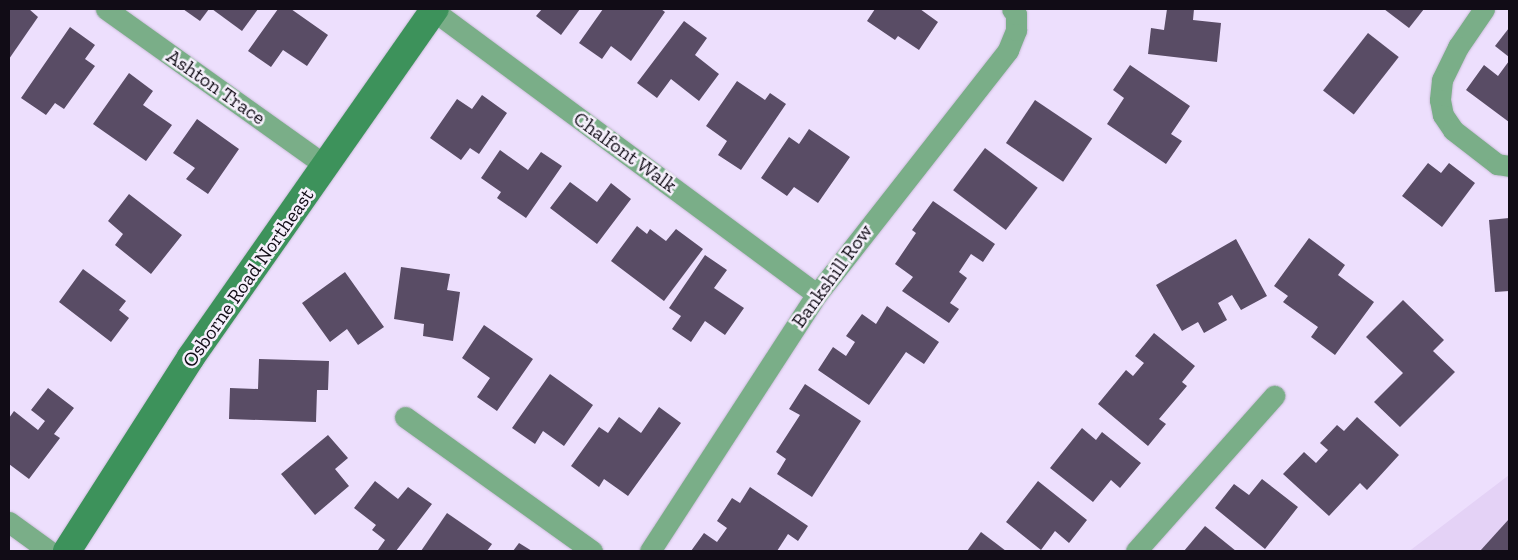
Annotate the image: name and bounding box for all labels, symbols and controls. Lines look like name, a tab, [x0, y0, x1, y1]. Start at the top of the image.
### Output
street label: Ashton Trace	[162, 44, 270, 130]
street label: Chalfont Walk	[569, 106, 681, 198]
street label: Osborne Road Northeast	[177, 184, 319, 372]
street label: Bankshill Row	[786, 220, 878, 332]

